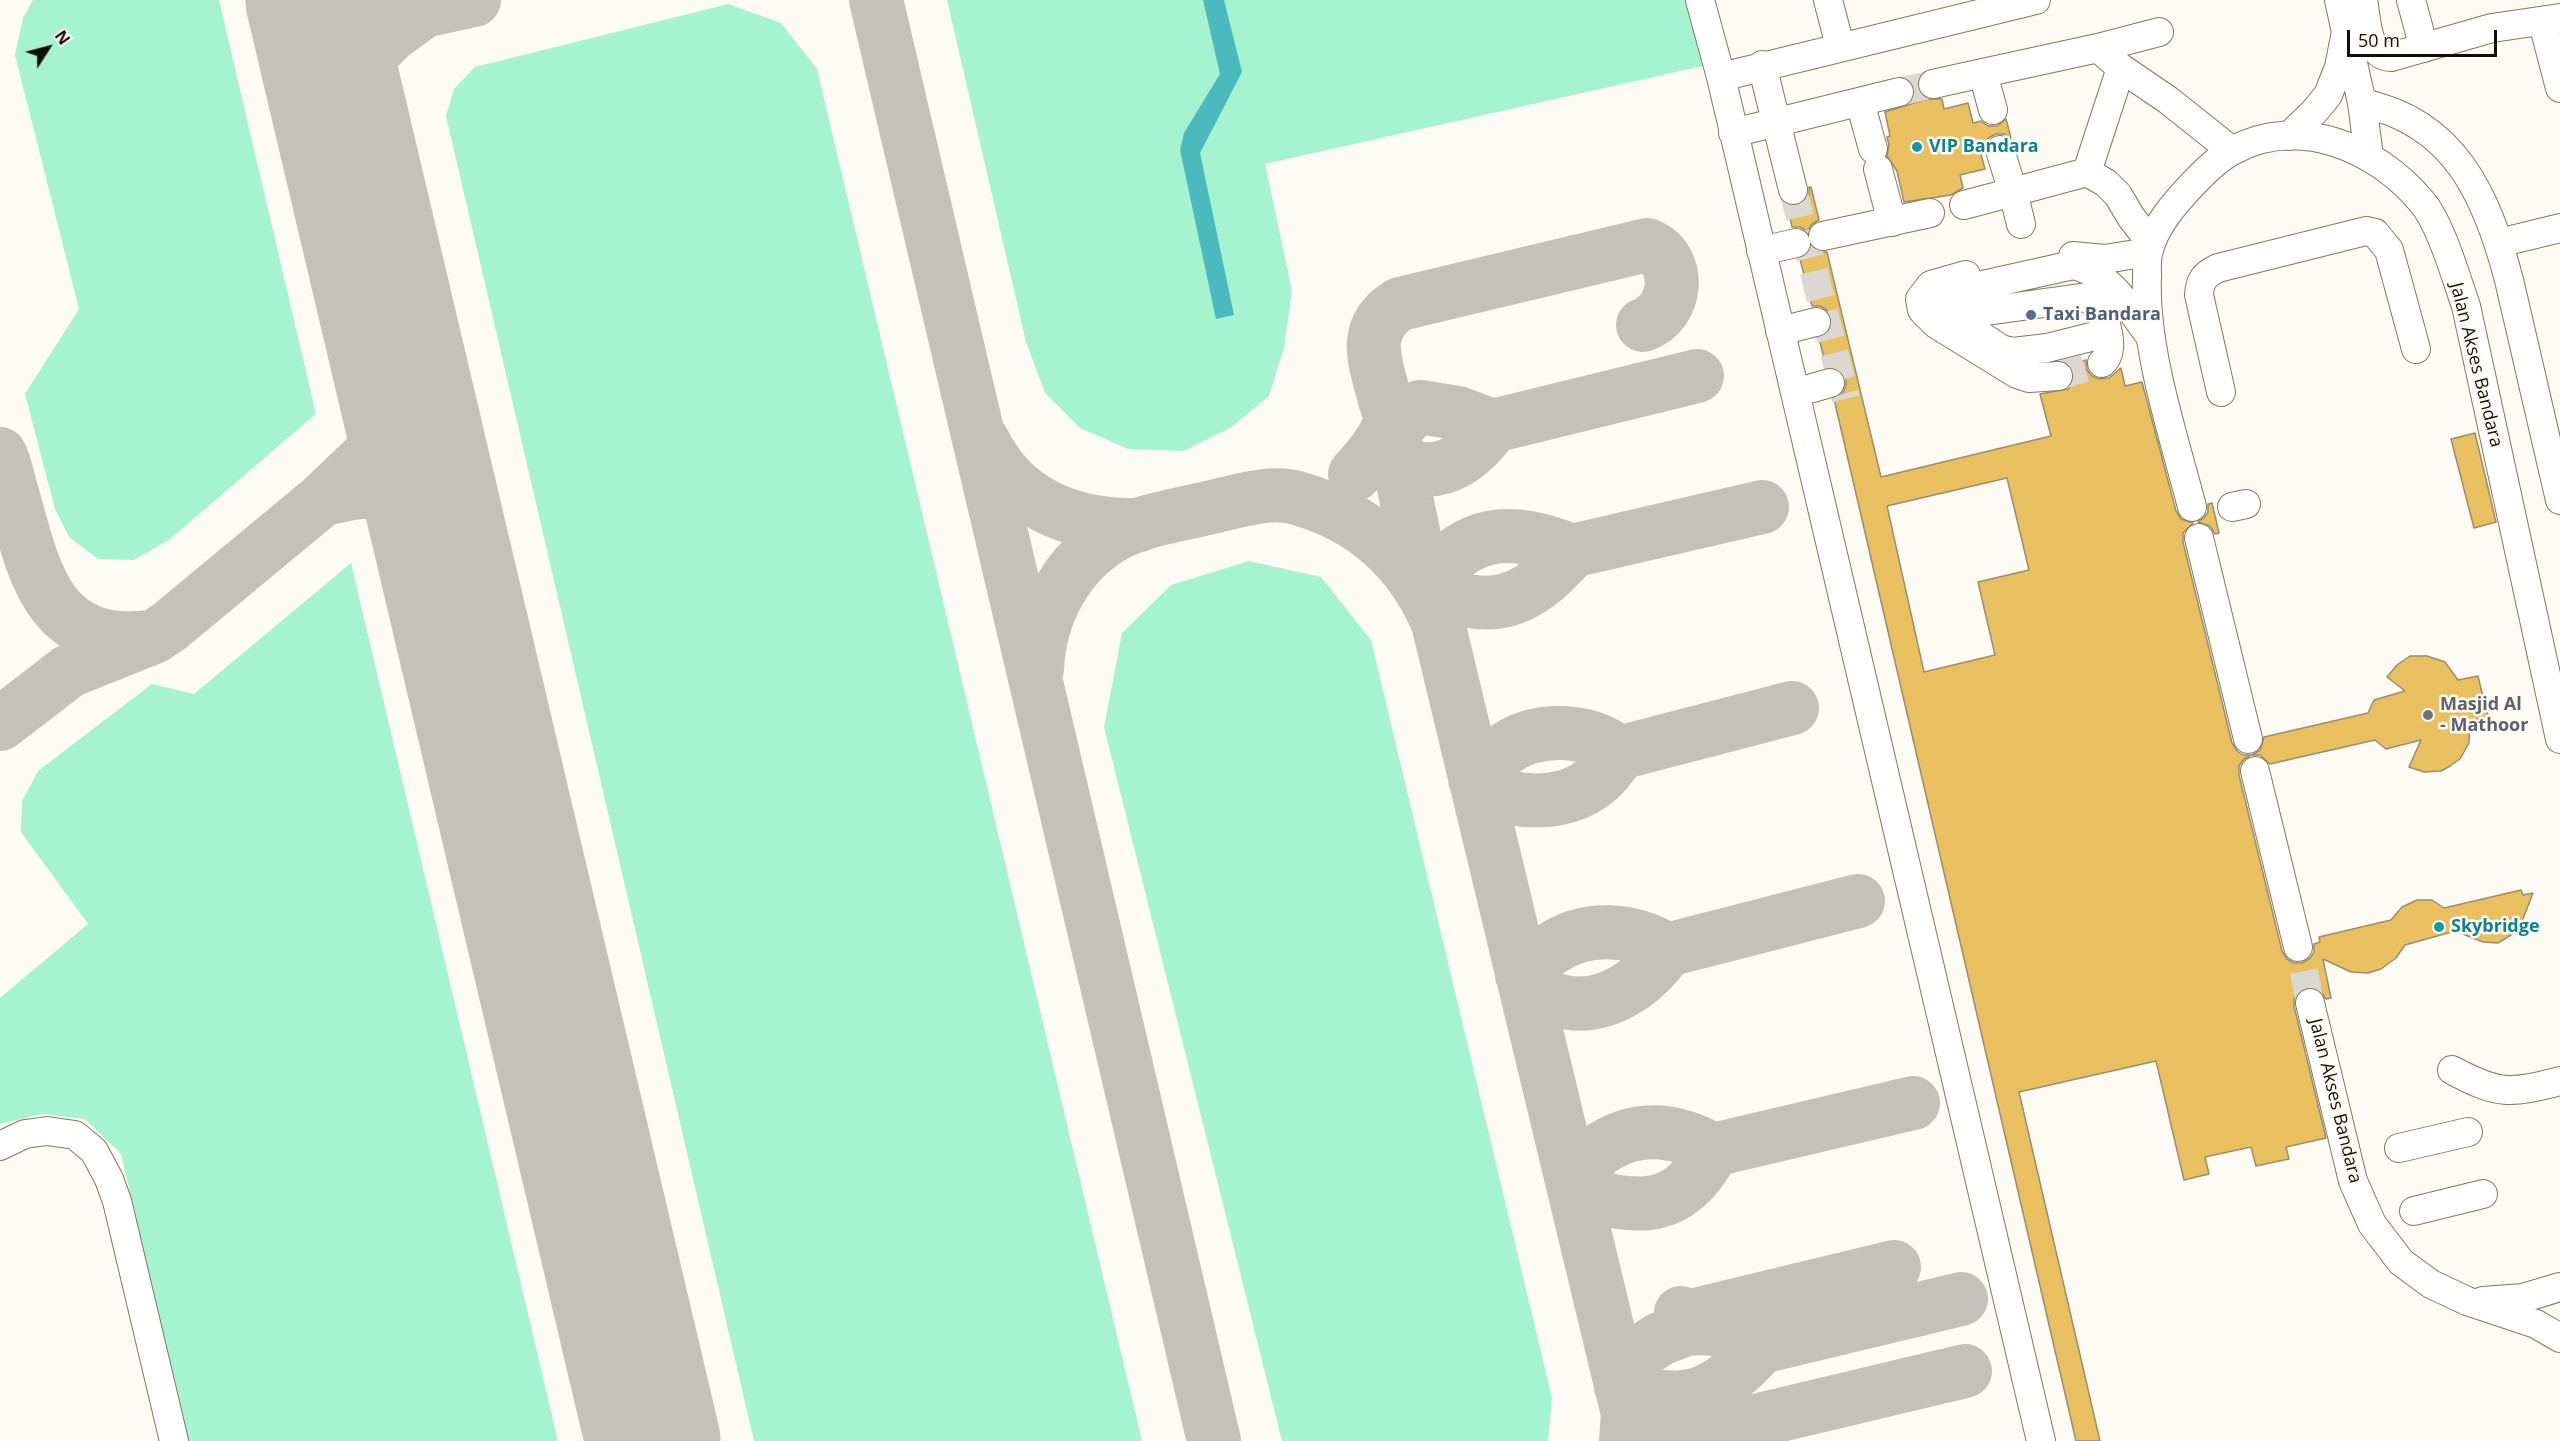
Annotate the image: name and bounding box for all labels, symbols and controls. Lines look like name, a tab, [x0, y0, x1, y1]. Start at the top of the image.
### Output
north arrow	[18, 18, 78, 78]
scale bar	[2350, 18, 2500, 56]
text: N	[50, 26, 75, 49]
text: 50 m	[2358, 28, 2400, 52]
place label: VIP Bandara	[1929, 136, 2039, 158]
marker: VIP Bandara	[1910, 140, 1924, 154]
street label: Jalan Akses Bandara	[2445, 280, 2507, 450]
place label: Taxi Bandara	[2043, 304, 2161, 326]
marker: Taxi Bandara	[2024, 308, 2038, 322]
place label: Masjid Al - Mathoor	[2440, 694, 2528, 736]
marker: Masjid Al - Mathoor	[2421, 708, 2435, 722]
place label: Skybridge	[2451, 916, 2540, 938]
marker: Skybridge	[2432, 920, 2446, 934]
street label: Jalan Akses Bandara	[2304, 1016, 2366, 1186]

